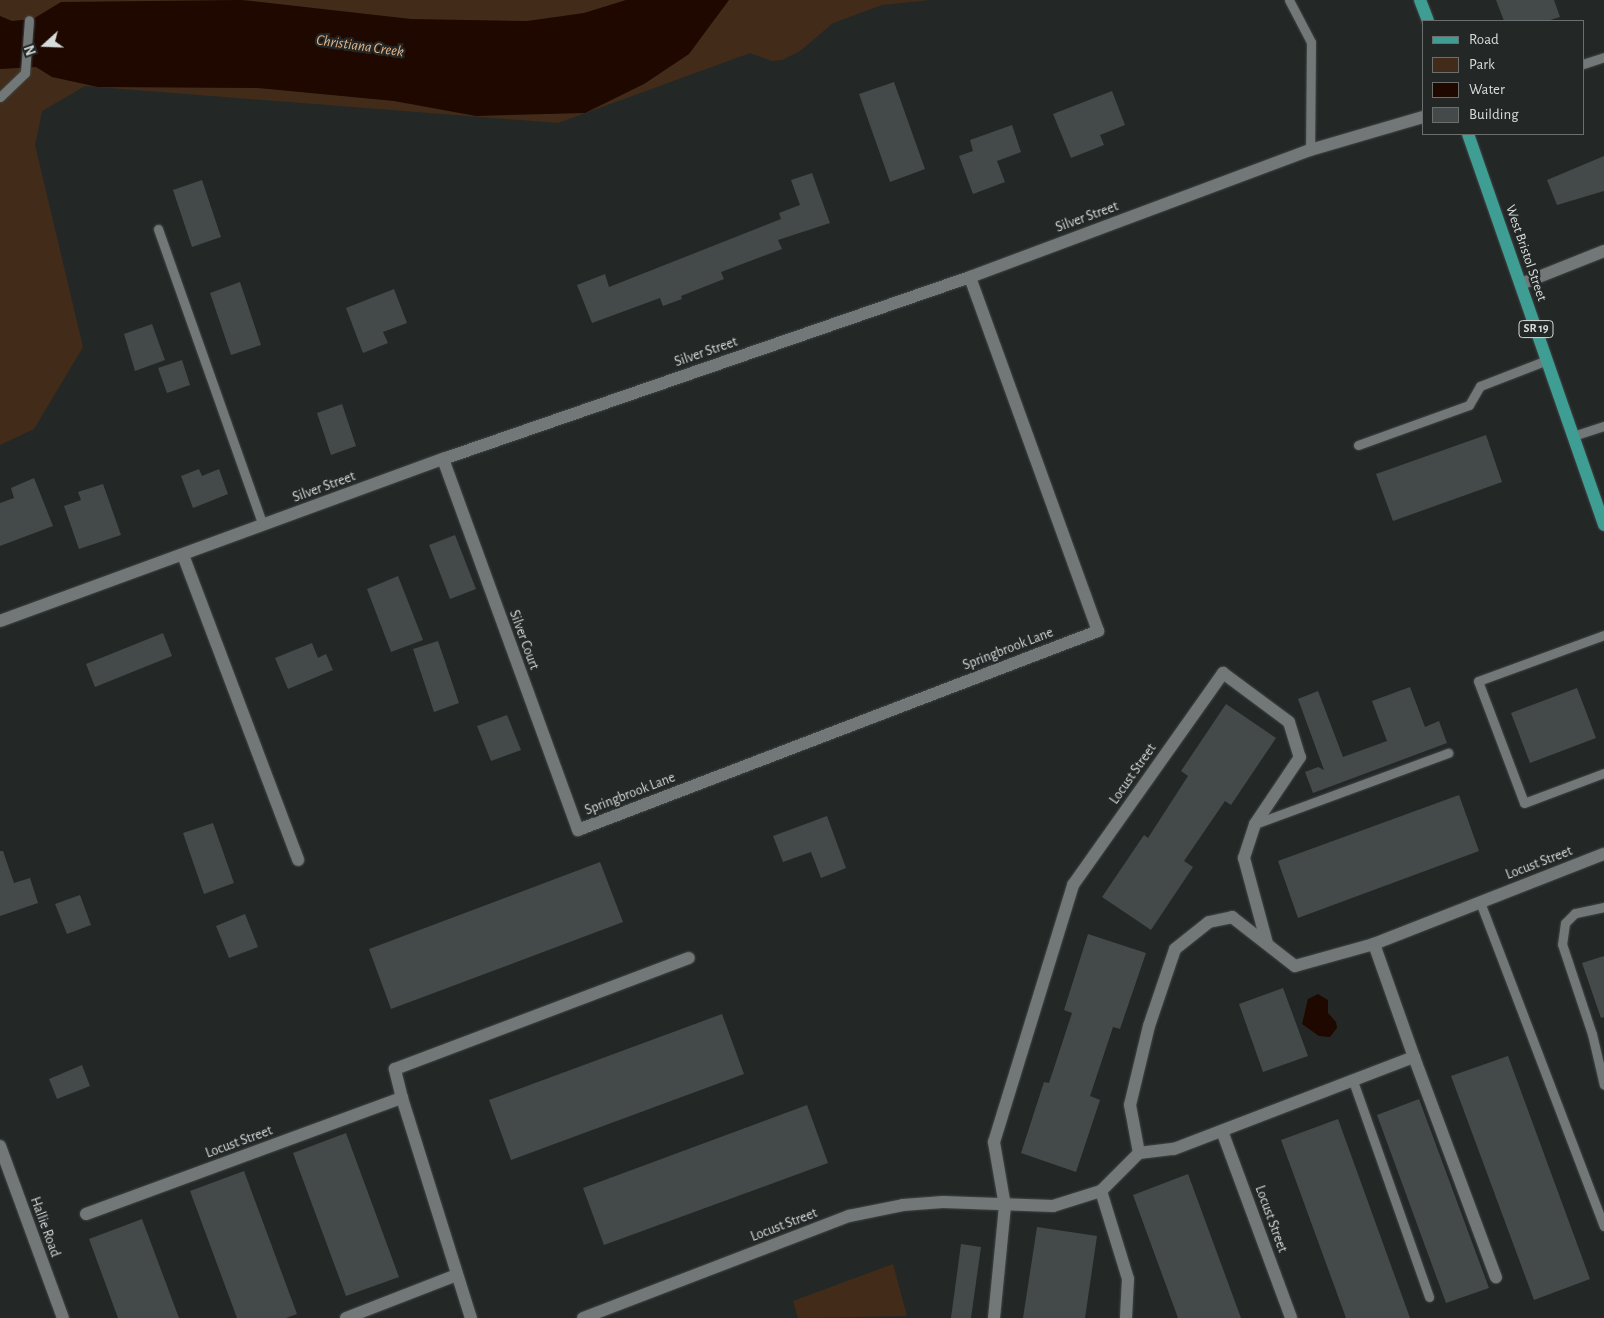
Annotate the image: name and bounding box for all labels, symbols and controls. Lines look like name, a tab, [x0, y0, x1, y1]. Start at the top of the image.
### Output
north arrow	[20, 20, 70, 70]
legend	[1422, 20, 1584, 135]
water label: Christiana Creek	[315, 31, 405, 61]
text: Road	[1469, 32, 1499, 47]
text: N	[23, 43, 39, 57]
text: Park	[1469, 57, 1495, 72]
text: Water	[1469, 82, 1505, 97]
text: Building	[1469, 107, 1519, 122]
street label: Silver Street	[1053, 198, 1121, 236]
street label: West Bristol Street	[1502, 203, 1550, 303]
road number: SR 19	[1518, 320, 1554, 338]
street label: Silver Street	[672, 333, 740, 371]
street label: Silver Street	[290, 468, 358, 506]
street label: Silver Court	[505, 608, 543, 672]
street label: Springbrook Lane	[960, 624, 1056, 674]
street label: Locust Street	[1106, 741, 1160, 807]
street label: Springbrook Lane	[582, 769, 678, 819]
street label: Locust Street	[1503, 843, 1575, 883]
street label: Locust Street	[203, 1122, 275, 1162]
street label: Locust Street	[1251, 1183, 1291, 1255]
street label: Hallie Road	[26, 1195, 64, 1259]
street label: Locust Street	[748, 1205, 820, 1245]

